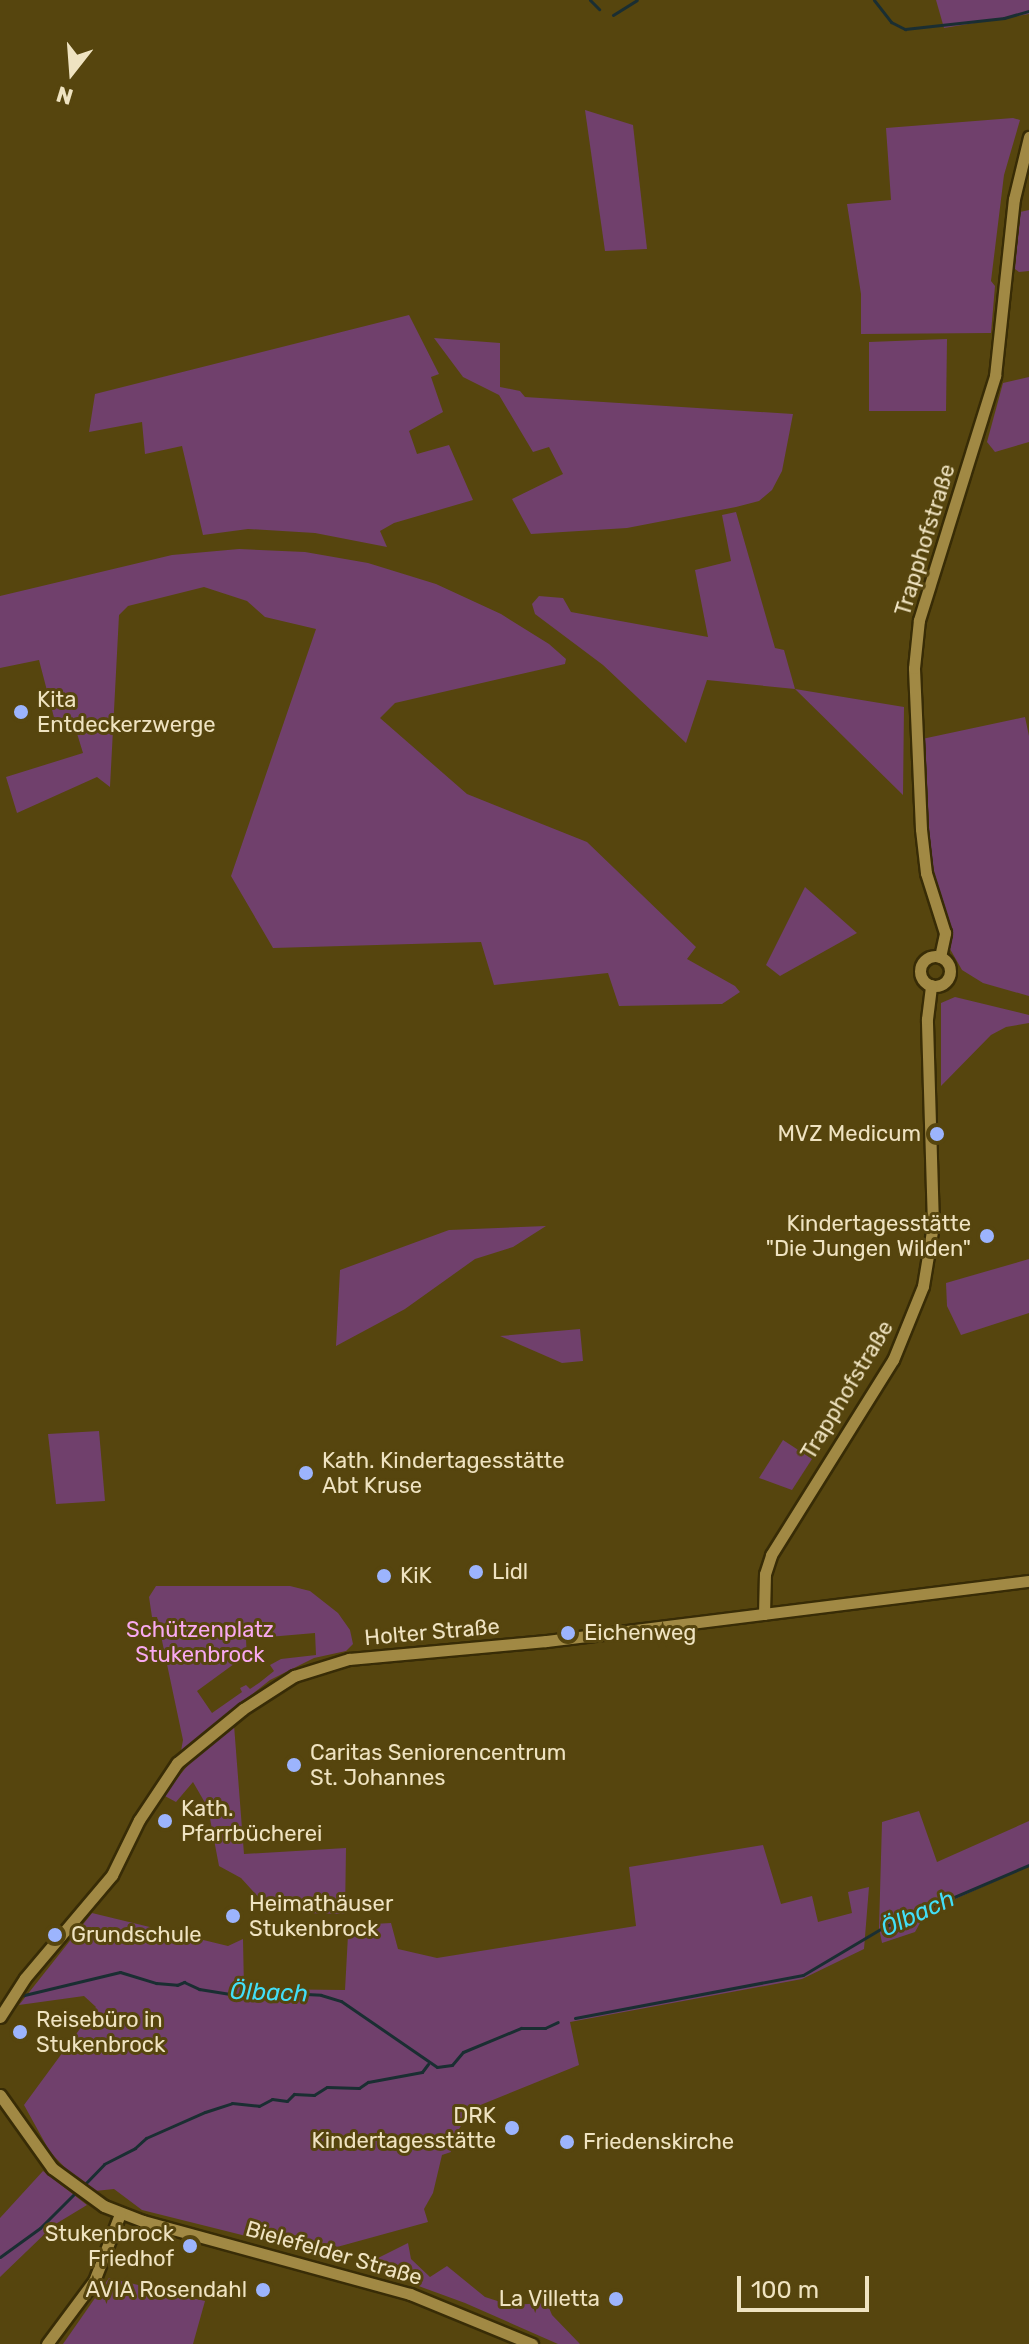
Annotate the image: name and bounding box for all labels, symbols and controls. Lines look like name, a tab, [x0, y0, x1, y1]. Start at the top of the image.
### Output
north arrow	[32, 32, 112, 112]
text: N	[53, 80, 76, 111]
street label: Trapphofstraße	[889, 461, 961, 619]
place label: Kita Entdeckerzwerge	[37, 686, 216, 738]
marker: Kita Entdeckerzwerge	[12, 703, 30, 721]
place label: MVZ Medicum	[777, 1121, 921, 1147]
marker: MVZ Medicum	[928, 1125, 946, 1143]
place label: Kindertagesstätte "Die Jungen Wilden"	[765, 1210, 971, 1262]
marker: Kindertagesstätte "Die Jungen Wilden"	[978, 1227, 996, 1245]
street label: Trapphofstraße	[795, 1316, 899, 1464]
place label: Kath. Kindertagesstätte Abt Kruse	[322, 1447, 564, 1498]
marker: Kath. Kindertagesstätte Abt Kruse	[297, 1464, 315, 1482]
place label: Lidl	[492, 1559, 528, 1585]
place label: KiK	[400, 1563, 432, 1589]
marker: Lidl	[467, 1563, 485, 1581]
marker: KiK	[375, 1567, 393, 1585]
street label: Holter Straße	[363, 1613, 501, 1651]
park label: Schützenplatz Stukenbrock	[126, 1616, 274, 1668]
place label: Eichenweg	[584, 1620, 696, 1646]
marker: Eichenweg	[559, 1624, 577, 1642]
place label: Caritas Seniorencentrum St. Johannes	[310, 1739, 566, 1790]
marker: Caritas Seniorencentrum St. Johannes	[285, 1756, 303, 1774]
place label: Kath. Pfarrbücherei	[181, 1795, 322, 1846]
marker: Kath. Pfarrbücherei	[156, 1812, 174, 1830]
water label: Ölbach	[876, 1884, 960, 1944]
place label: Heimathäuser Stukenbrock	[249, 1890, 393, 1942]
marker: Heimathäuser Stukenbrock	[224, 1907, 242, 1925]
place label: Grundschule	[71, 1922, 202, 1948]
marker: Grundschule	[46, 1926, 64, 1944]
water label: Ölbach	[229, 1977, 309, 2009]
place label: Reisebüro in Stukenbrock	[36, 2006, 165, 2058]
marker: Reisebüro in Stukenbrock	[11, 2023, 29, 2041]
place label: DRK Kindertagesstätte	[312, 2102, 496, 2154]
marker: DRK Kindertagesstätte	[503, 2119, 521, 2137]
place label: Friedenskirche	[583, 2129, 734, 2155]
marker: Friedenskirche	[558, 2133, 576, 2151]
street label: Bielefelder Straße	[242, 2215, 426, 2291]
place label: Stukenbrock Friedhof	[45, 2220, 174, 2272]
marker: Stukenbrock Friedhof	[181, 2237, 199, 2255]
scale bar	[741, 2260, 873, 2310]
text: 100 m	[751, 2276, 819, 2304]
place label: AVIA Rosendahl	[85, 2277, 247, 2303]
marker: AVIA Rosendahl	[254, 2281, 272, 2299]
place label: La Villetta	[498, 2286, 600, 2312]
marker: La Villetta	[607, 2290, 625, 2308]

